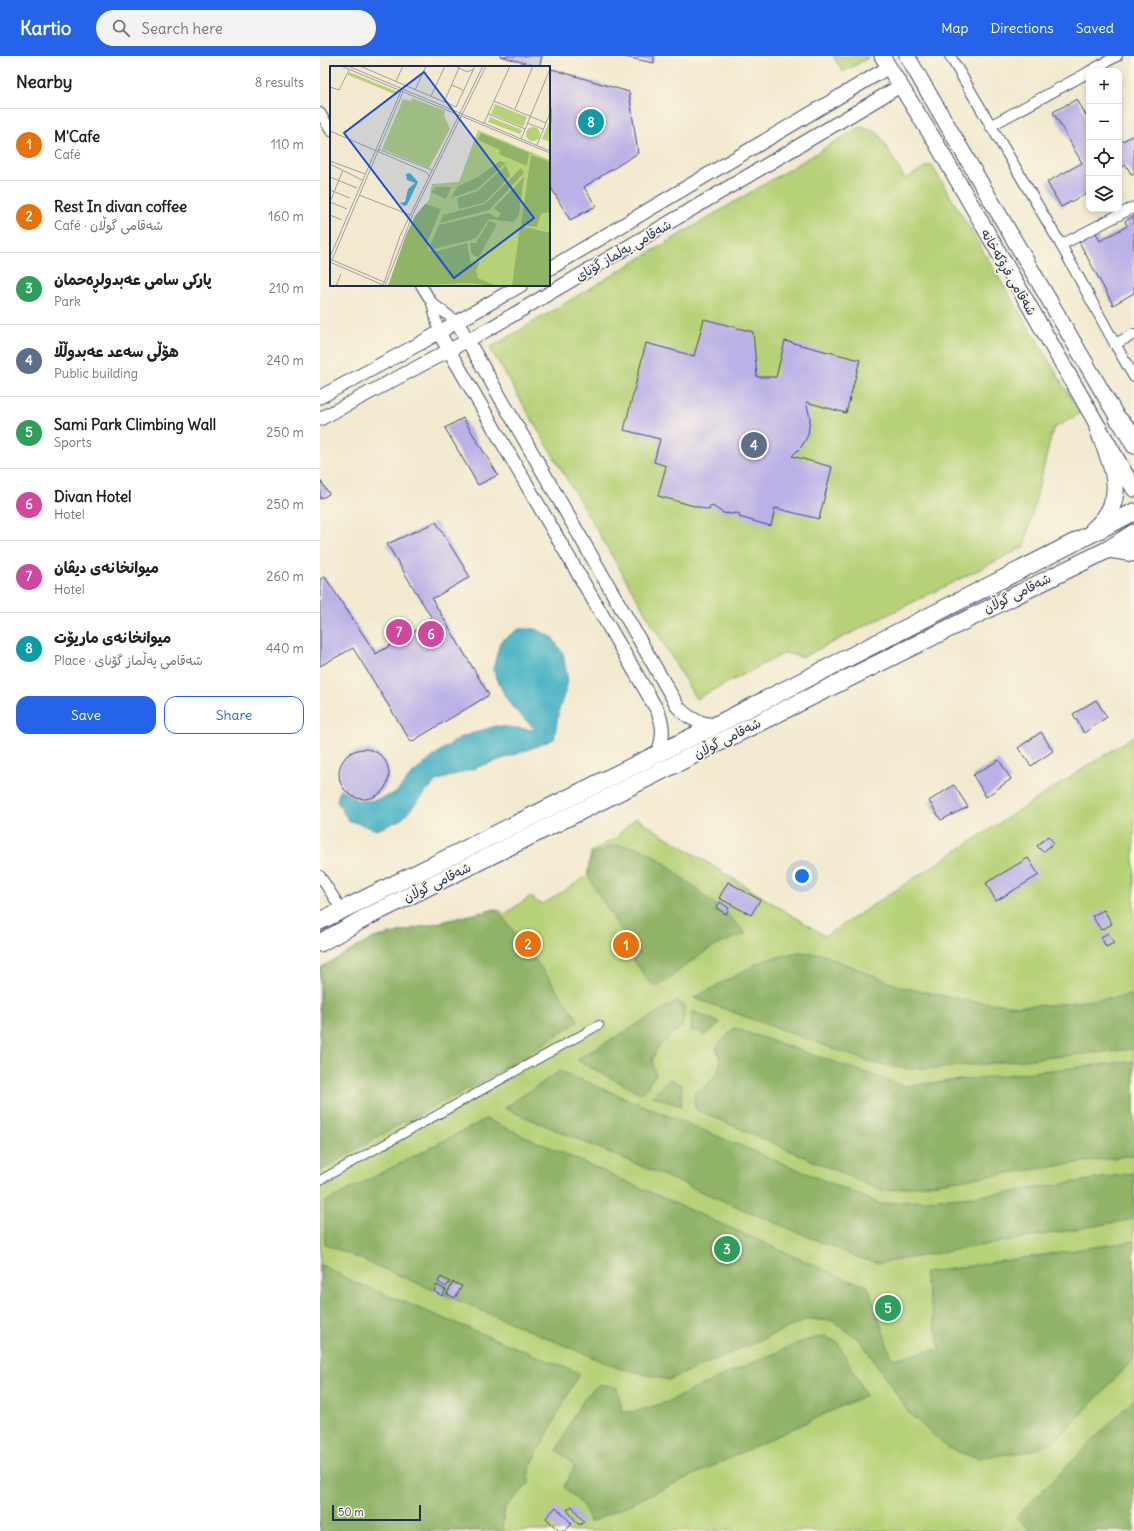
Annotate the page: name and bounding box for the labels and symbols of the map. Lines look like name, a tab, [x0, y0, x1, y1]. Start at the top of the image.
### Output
inset map	[330, 66, 550, 286]
pin: 8	[578, 107, 604, 137]
street label: شەقامی یەڵماز گۆنای	[572, 215, 675, 286]
street label: شەقامی فڕۆکەخانە	[975, 226, 1040, 320]
pin: 4	[741, 430, 767, 460]
street label: شەقامی گوڵان	[980, 569, 1054, 618]
pin: 7	[386, 617, 412, 647]
pin: 6	[418, 619, 444, 649]
street label: شەقامی گوڵان	[690, 713, 764, 764]
street label: شەقامی گوڵان	[400, 858, 474, 907]
your location	[792, 866, 812, 886]
pin: 2	[515, 929, 541, 959]
pin: 1	[613, 930, 639, 960]
pin: 3	[714, 1234, 740, 1264]
pin: 5	[875, 1293, 901, 1323]
scale bar	[332, 1503, 421, 1522]

